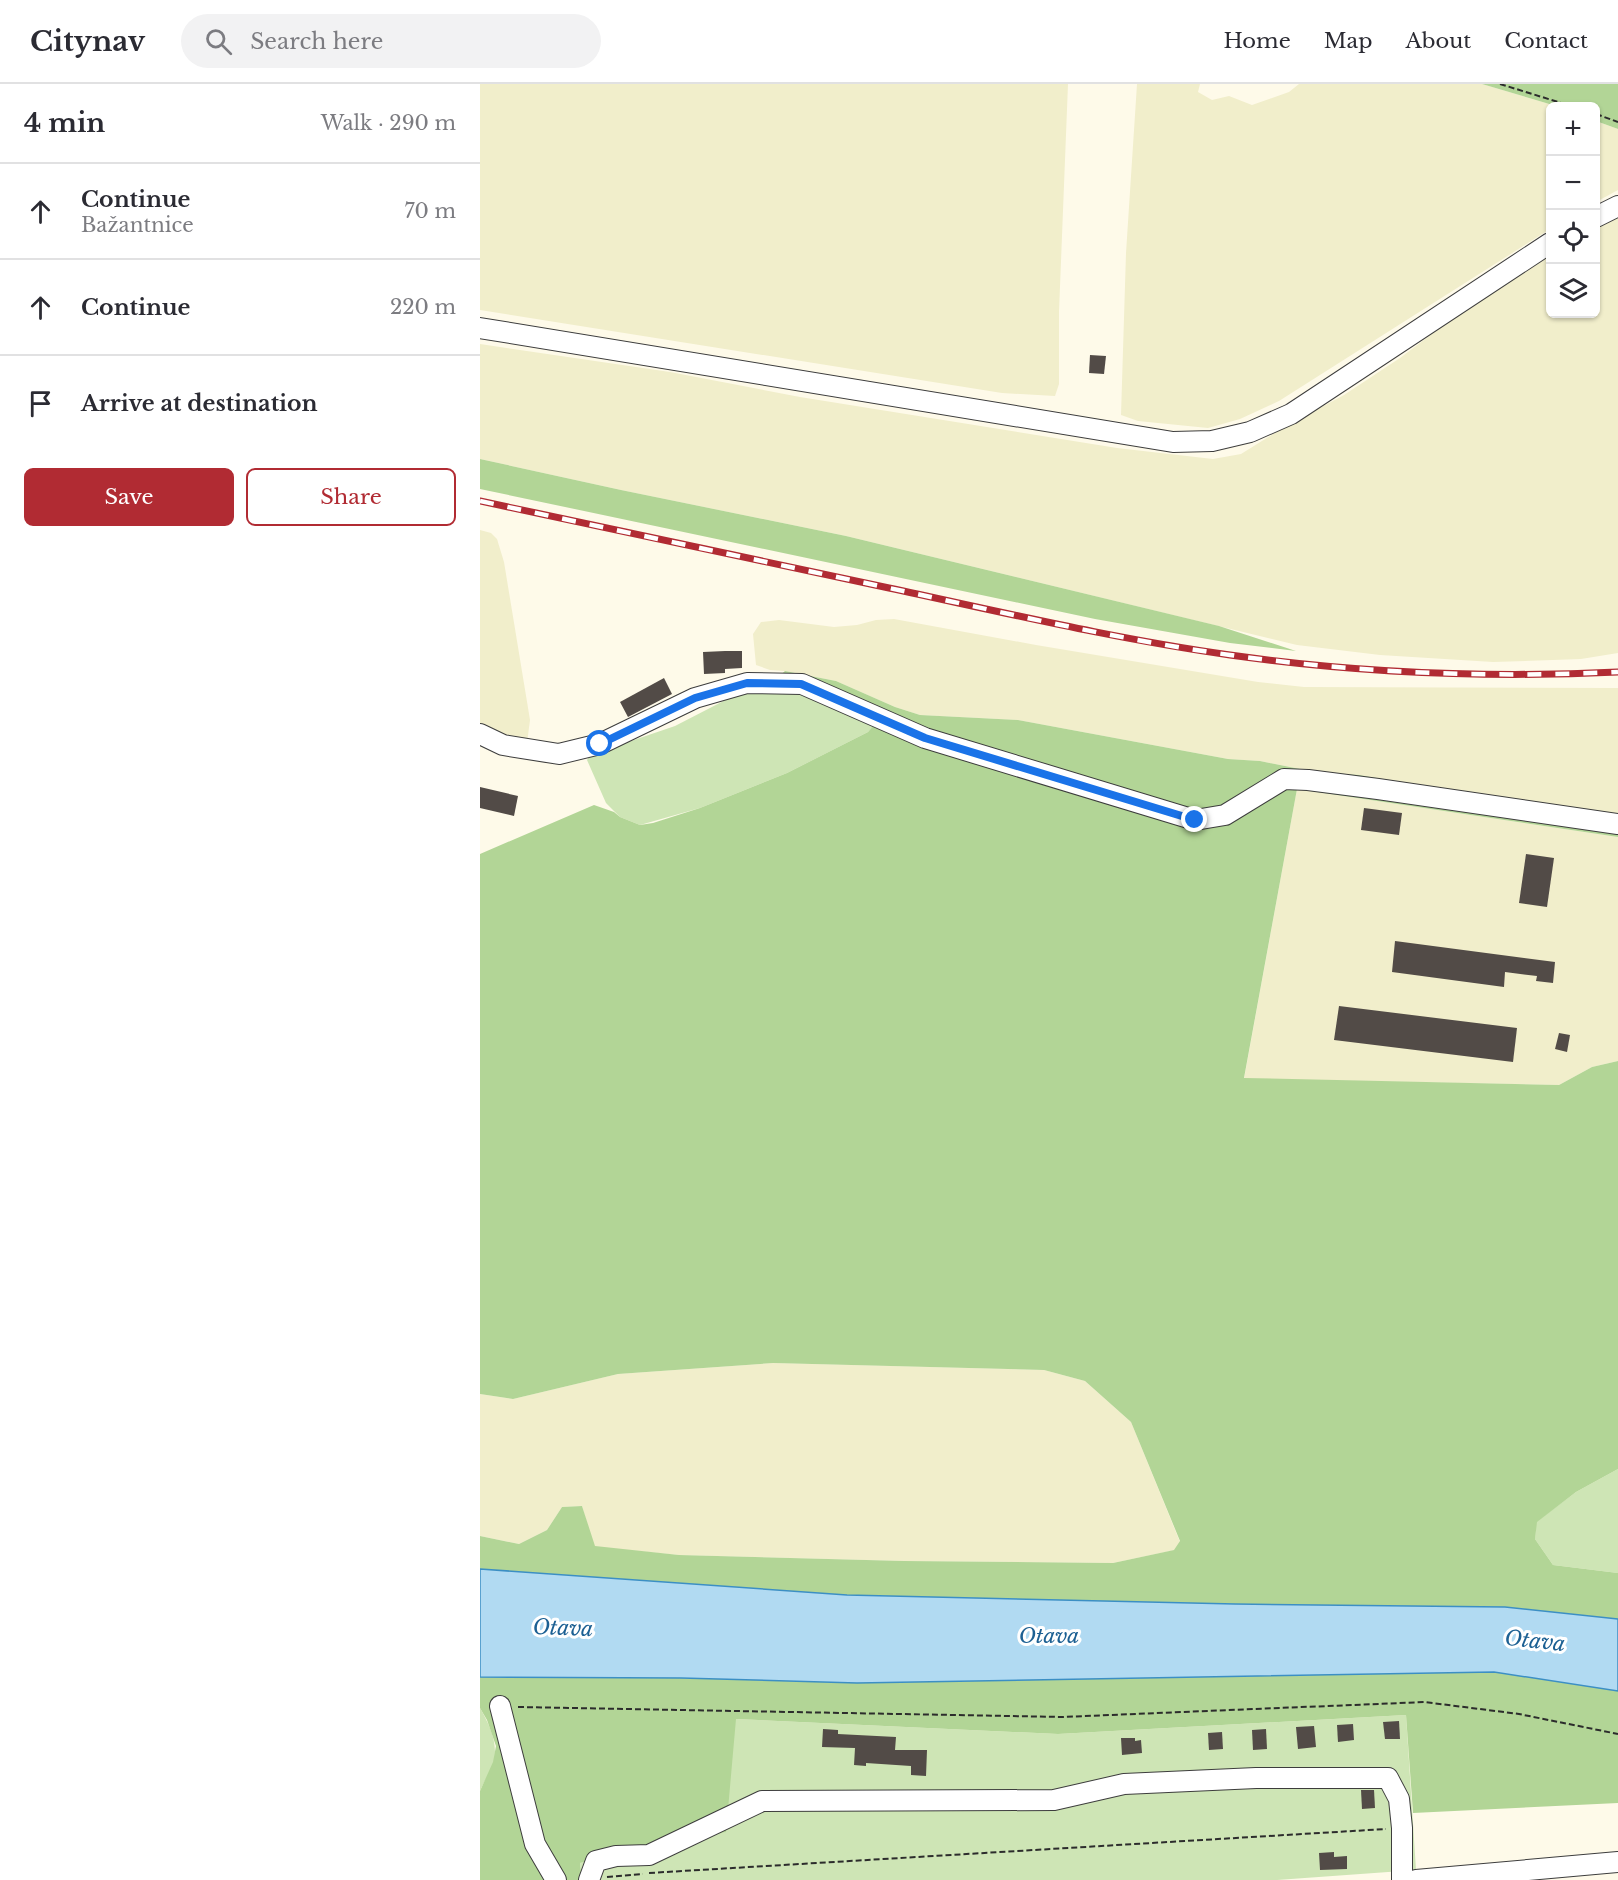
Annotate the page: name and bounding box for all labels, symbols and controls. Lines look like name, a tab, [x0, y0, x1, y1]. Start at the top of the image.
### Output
search box	[181, 14, 601, 68]
text: Citynav	[30, 24, 145, 59]
icon: search	[202, 25, 235, 58]
text: Search here	[250, 28, 383, 55]
text: Home	[1224, 28, 1291, 54]
text: Map	[1324, 28, 1372, 54]
text: About	[1405, 28, 1471, 54]
text: Contact	[1504, 28, 1588, 54]
map controls	[1546, 102, 1600, 318]
button: +	[1546, 102, 1600, 156]
text: 4 min	[24, 107, 105, 139]
text: Walk · 290 m	[321, 111, 456, 135]
button: −	[1546, 156, 1600, 210]
text: Continue	[81, 186, 190, 213]
icon: ahead	[24, 195, 57, 228]
text: 70 m	[404, 199, 456, 223]
button: locate	[1546, 210, 1600, 264]
text: Bažantnice	[81, 213, 194, 237]
button: layers	[1546, 264, 1600, 318]
icon: ahead	[24, 291, 57, 324]
text: Continue	[81, 294, 190, 321]
text: 220 m	[390, 295, 456, 319]
icon: arrive	[24, 387, 57, 420]
text: Arrive at destination	[81, 390, 318, 417]
button: Save	[24, 468, 234, 526]
button: Share	[246, 468, 456, 526]
route start	[586, 730, 612, 756]
route end	[1181, 806, 1207, 832]
water label: Otava	[532, 1614, 594, 1642]
water label: Otava	[1019, 1623, 1079, 1649]
water label: Otava	[1503, 1625, 1567, 1657]

